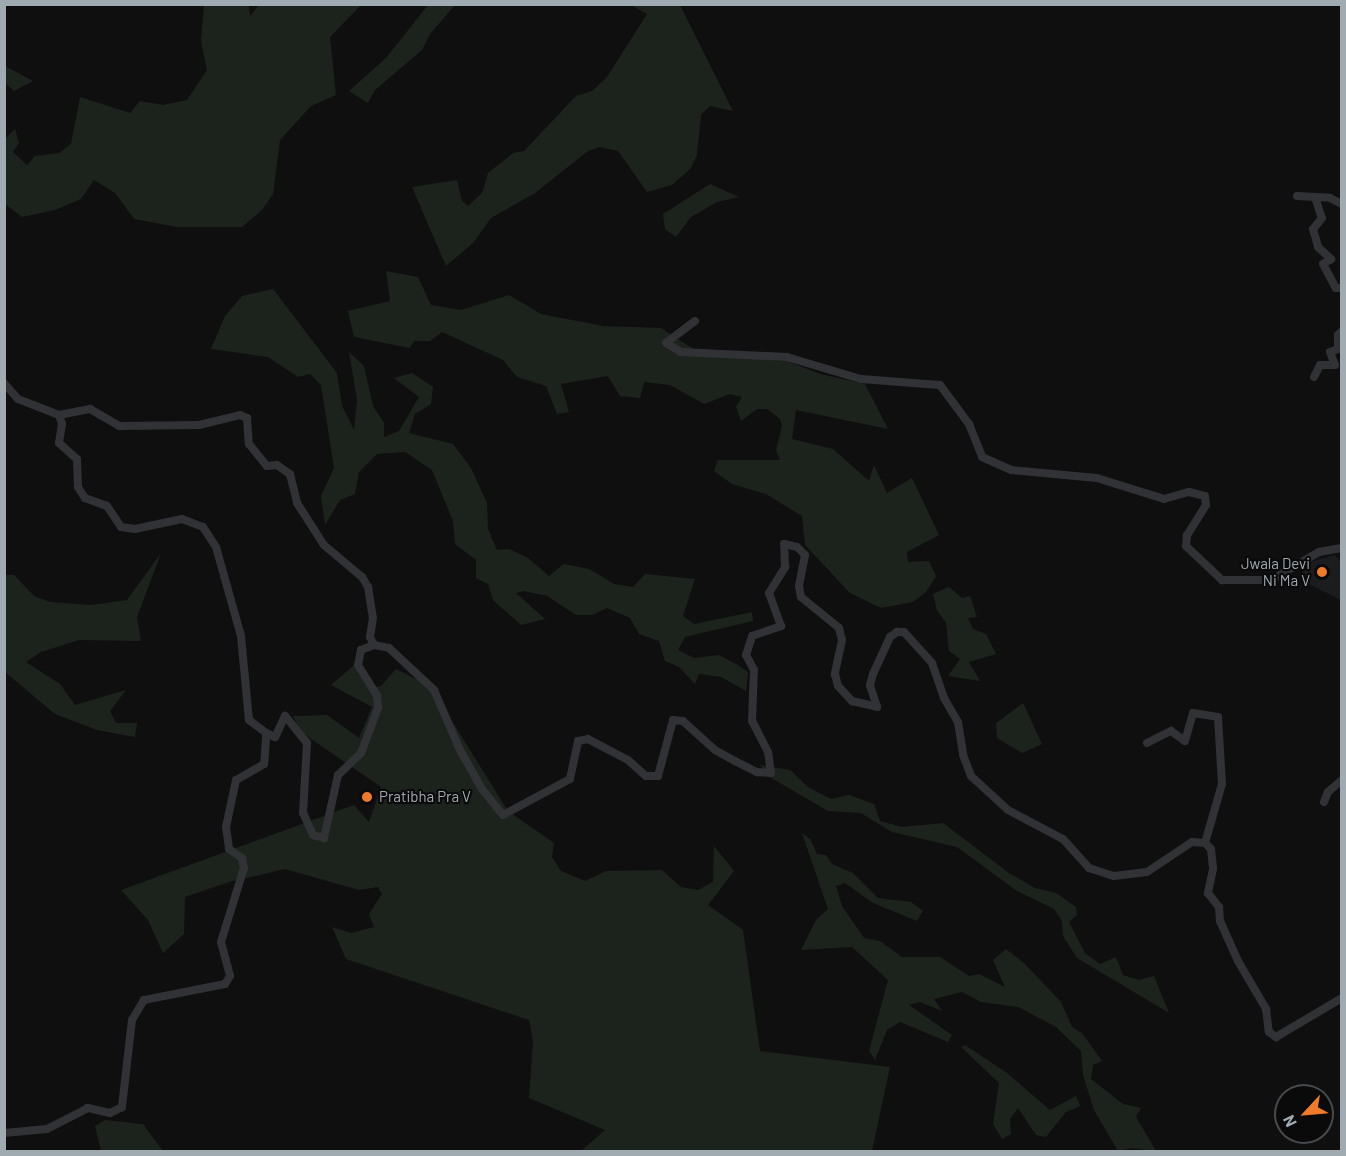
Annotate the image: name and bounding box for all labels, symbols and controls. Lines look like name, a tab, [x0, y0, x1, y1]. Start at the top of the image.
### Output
place label: Jwala Devi Ni Ma V	[1241, 554, 1310, 589]
marker: Jwala Devi Ni Ma V	[1315, 565, 1329, 579]
place label: Pratibha Pra V	[379, 788, 471, 806]
marker: Pratibha Pra V	[360, 790, 374, 804]
north arrow	[1274, 1084, 1334, 1144]
text: N	[1278, 1112, 1300, 1130]

